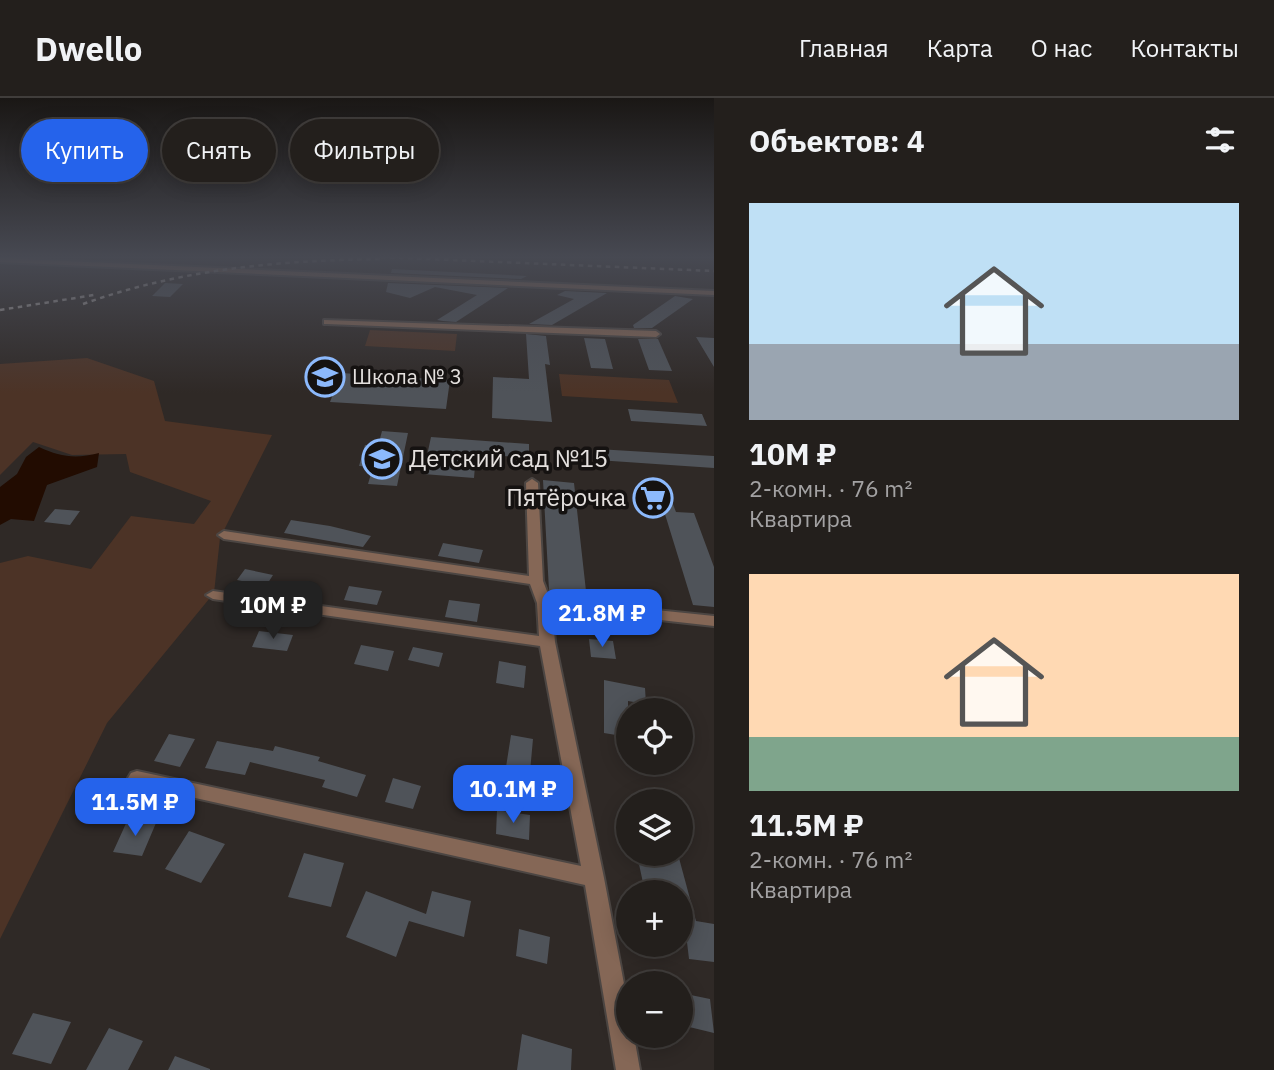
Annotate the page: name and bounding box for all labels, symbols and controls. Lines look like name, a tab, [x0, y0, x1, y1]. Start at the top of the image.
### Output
text: Dwello	[35, 27, 142, 70]
text: Главная	[799, 32, 889, 64]
text: Карта	[927, 32, 993, 64]
text: О нас	[1031, 32, 1092, 64]
text: Контакты	[1130, 32, 1239, 64]
chip: Купить	[21, 119, 148, 182]
chip: Снять	[162, 119, 276, 182]
chip: Фильтры	[290, 119, 439, 182]
text: Объектов: 4	[749, 121, 925, 160]
icon: filters	[1201, 121, 1239, 159]
icon: home	[931, 248, 1057, 374]
school or university icon: Школа № 3	[304, 356, 346, 398]
place label: Школа № 3	[352, 362, 462, 390]
text: 10M ₽	[749, 434, 836, 473]
school or university icon: Детский сад №15	[361, 438, 403, 480]
place label: Детский сад №15	[409, 442, 608, 474]
text: 2-комн. · 76 m²	[749, 473, 912, 503]
supermarket icon: Пятёрочка	[632, 477, 674, 519]
place label: Пятёрочка	[506, 481, 626, 513]
text: Квартира	[749, 503, 852, 533]
pin: 10M ₽	[224, 582, 322, 641]
text: 10M ₽	[239, 589, 307, 619]
pin: 21.8M ₽	[537, 589, 667, 649]
text: 21.8M ₽	[558, 597, 646, 627]
icon: home	[931, 619, 1057, 745]
map controls	[616, 698, 693, 1048]
button: locate	[616, 698, 693, 775]
pin: 10.1M ₽	[448, 766, 578, 825]
text: 10.1M ₽	[469, 773, 557, 803]
pin: 11.5M ₽	[70, 778, 200, 838]
text: 11.5M ₽	[91, 786, 179, 816]
button: layers	[616, 789, 693, 866]
text: 11.5M ₽	[749, 805, 864, 844]
text: 2-комн. · 76 m²	[749, 844, 912, 874]
text: Квартира	[749, 874, 852, 904]
button: +	[616, 880, 693, 957]
button: −	[616, 971, 693, 1048]

